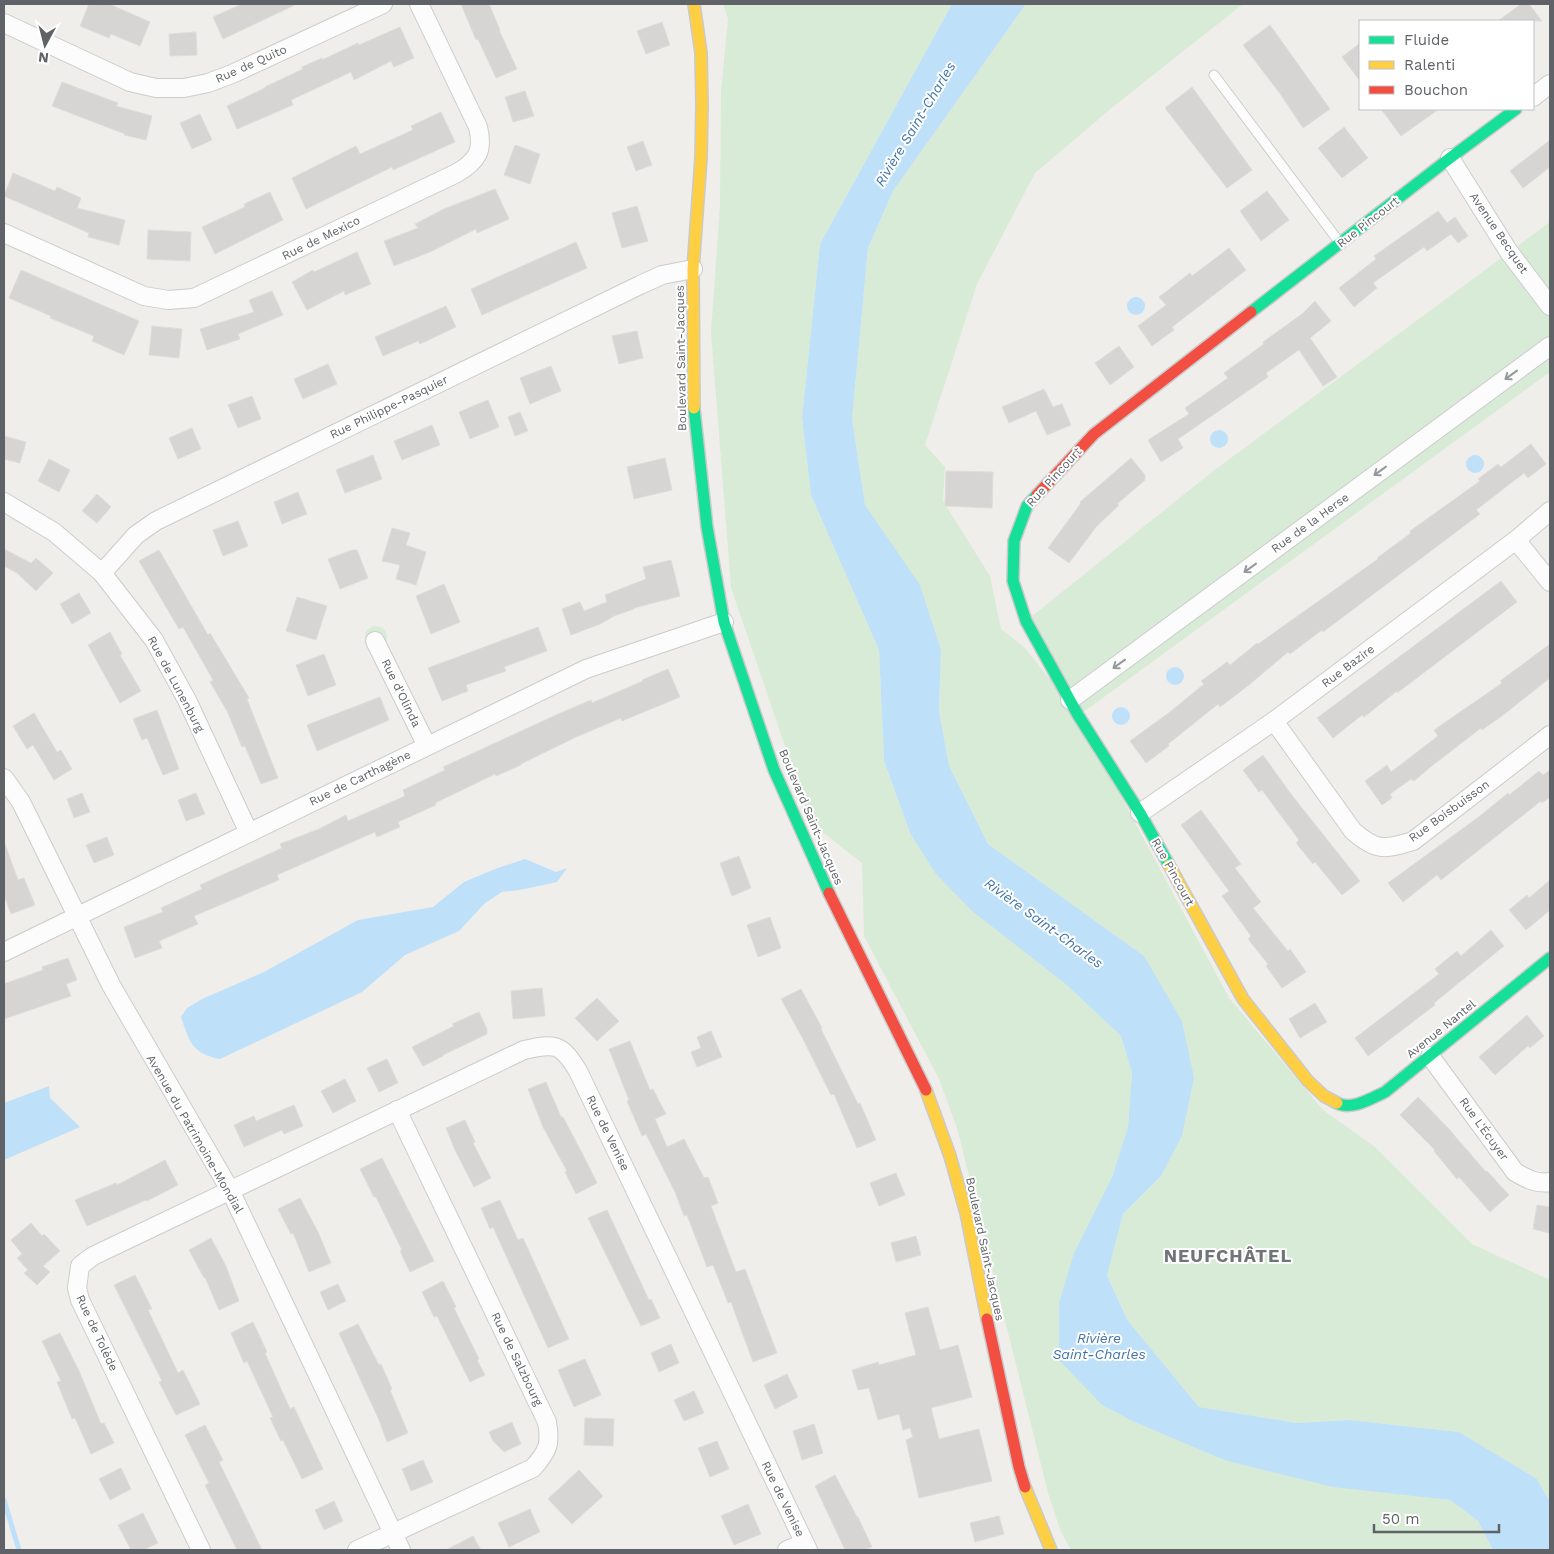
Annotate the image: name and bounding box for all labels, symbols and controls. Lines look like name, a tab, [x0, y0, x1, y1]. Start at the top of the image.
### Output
north arrow	[20, 20, 70, 70]
legend	[1359, 20, 1534, 110]
text: Fluide	[1404, 31, 1449, 49]
street label: Rue de Quito	[213, 42, 289, 86]
text: N	[37, 49, 50, 66]
text: Ralenti	[1404, 56, 1455, 74]
water label: Rivière Saint-Charles	[872, 59, 958, 189]
text: Bouchon	[1404, 81, 1468, 99]
street label: Avenue Becquet	[1467, 190, 1531, 276]
street label: Rue Pincourt	[1334, 193, 1402, 251]
street label: Rue de Mexico	[280, 213, 362, 263]
street label: Boulevard Saint-Jacques	[673, 285, 689, 431]
one-way arrow	[1504, 370, 1518, 380]
street label: Rue Philippe-Pasquier	[328, 372, 450, 442]
street label: Rue Pincourt	[1024, 444, 1084, 510]
one-way arrow	[1373, 466, 1387, 476]
street label: Rue de la Herse	[1268, 490, 1352, 556]
one-way arrow	[1243, 563, 1257, 573]
street label: Rue de Lunenburg	[145, 633, 208, 735]
street label: Rue Bazire	[1319, 642, 1377, 690]
street label: Rue d'Olinda	[378, 657, 424, 730]
one-way arrow	[1113, 659, 1126, 670]
street label: Rue de Carthagène	[307, 747, 413, 809]
street label: Boulevard Saint-Jacques	[776, 747, 846, 887]
street label: Rue Boisbuisson	[1406, 777, 1492, 845]
street label: Rue Pincourt	[1149, 836, 1197, 908]
water label: Rivière Saint-Charles	[982, 875, 1106, 971]
street label: Avenue Nantel	[1404, 997, 1479, 1061]
street label: Avenue du Patrimoine-Mondial	[144, 1052, 246, 1216]
street label: Rue de Venise	[584, 1093, 632, 1173]
street label: Rue L'Écuyer	[1456, 1095, 1512, 1163]
street label: Boulevard Saint-Jacques	[963, 1176, 1007, 1322]
district label: NEUFCHÂTEL	[1164, 1245, 1292, 1266]
street label: Rue de Tolède	[73, 1293, 121, 1373]
street label: Rue de Salzbourg	[488, 1310, 546, 1409]
water label: Rivière Saint-Charles	[1052, 1330, 1146, 1362]
street label: Rue de Venise	[759, 1459, 807, 1539]
scale bar	[1374, 1502, 1499, 1534]
text: 50 m	[1382, 1510, 1419, 1528]

